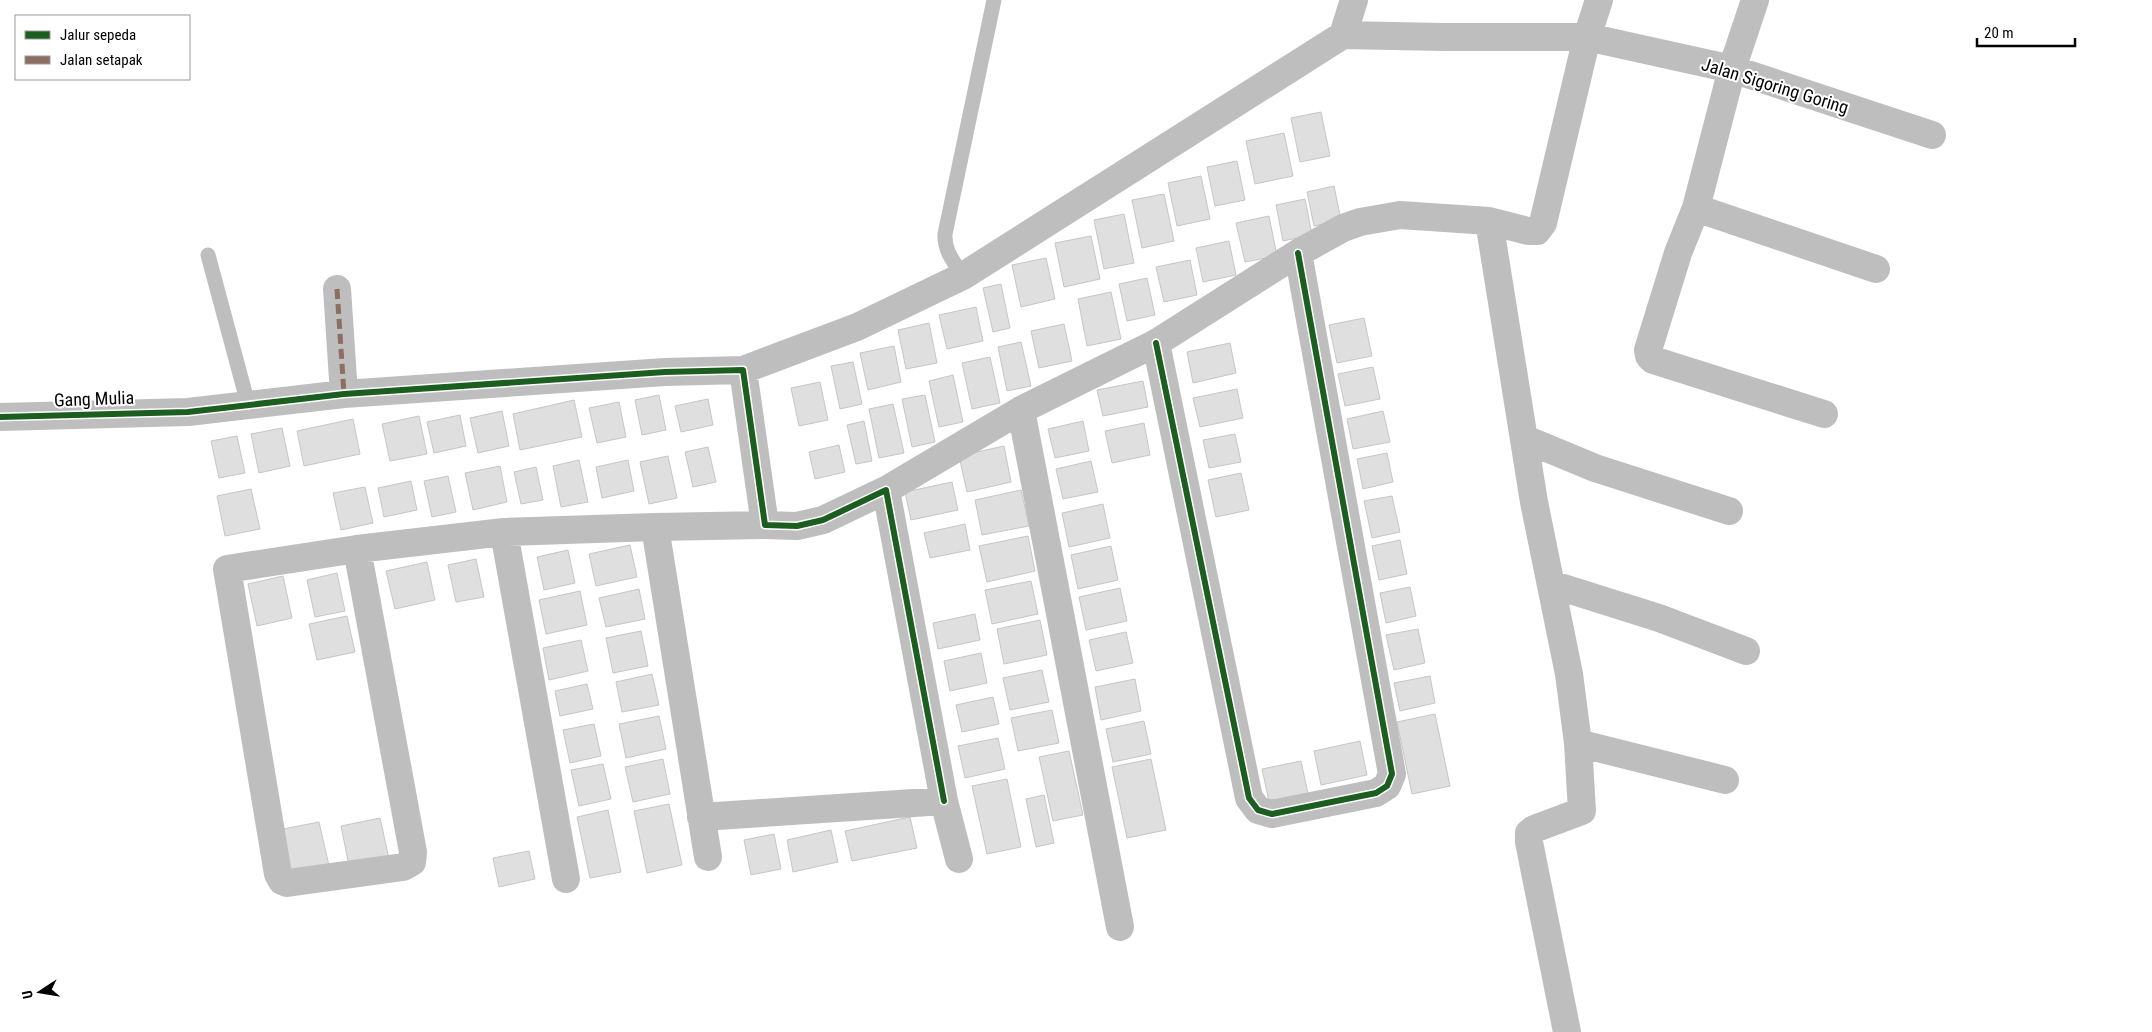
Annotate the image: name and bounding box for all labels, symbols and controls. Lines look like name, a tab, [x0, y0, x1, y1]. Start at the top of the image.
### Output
legend	[15, 15, 190, 80]
scale bar	[1977, 15, 2074, 47]
text: 20 m	[1984, 24, 2014, 42]
text: Jalur sepeda	[60, 26, 136, 44]
text: Jalan setapak	[60, 51, 143, 69]
street label: Jalan Sigoring Goring	[1699, 53, 1851, 118]
street label: Gang Mulia	[54, 387, 134, 410]
north arrow	[15, 967, 65, 1017]
text: U	[19, 989, 36, 1000]

